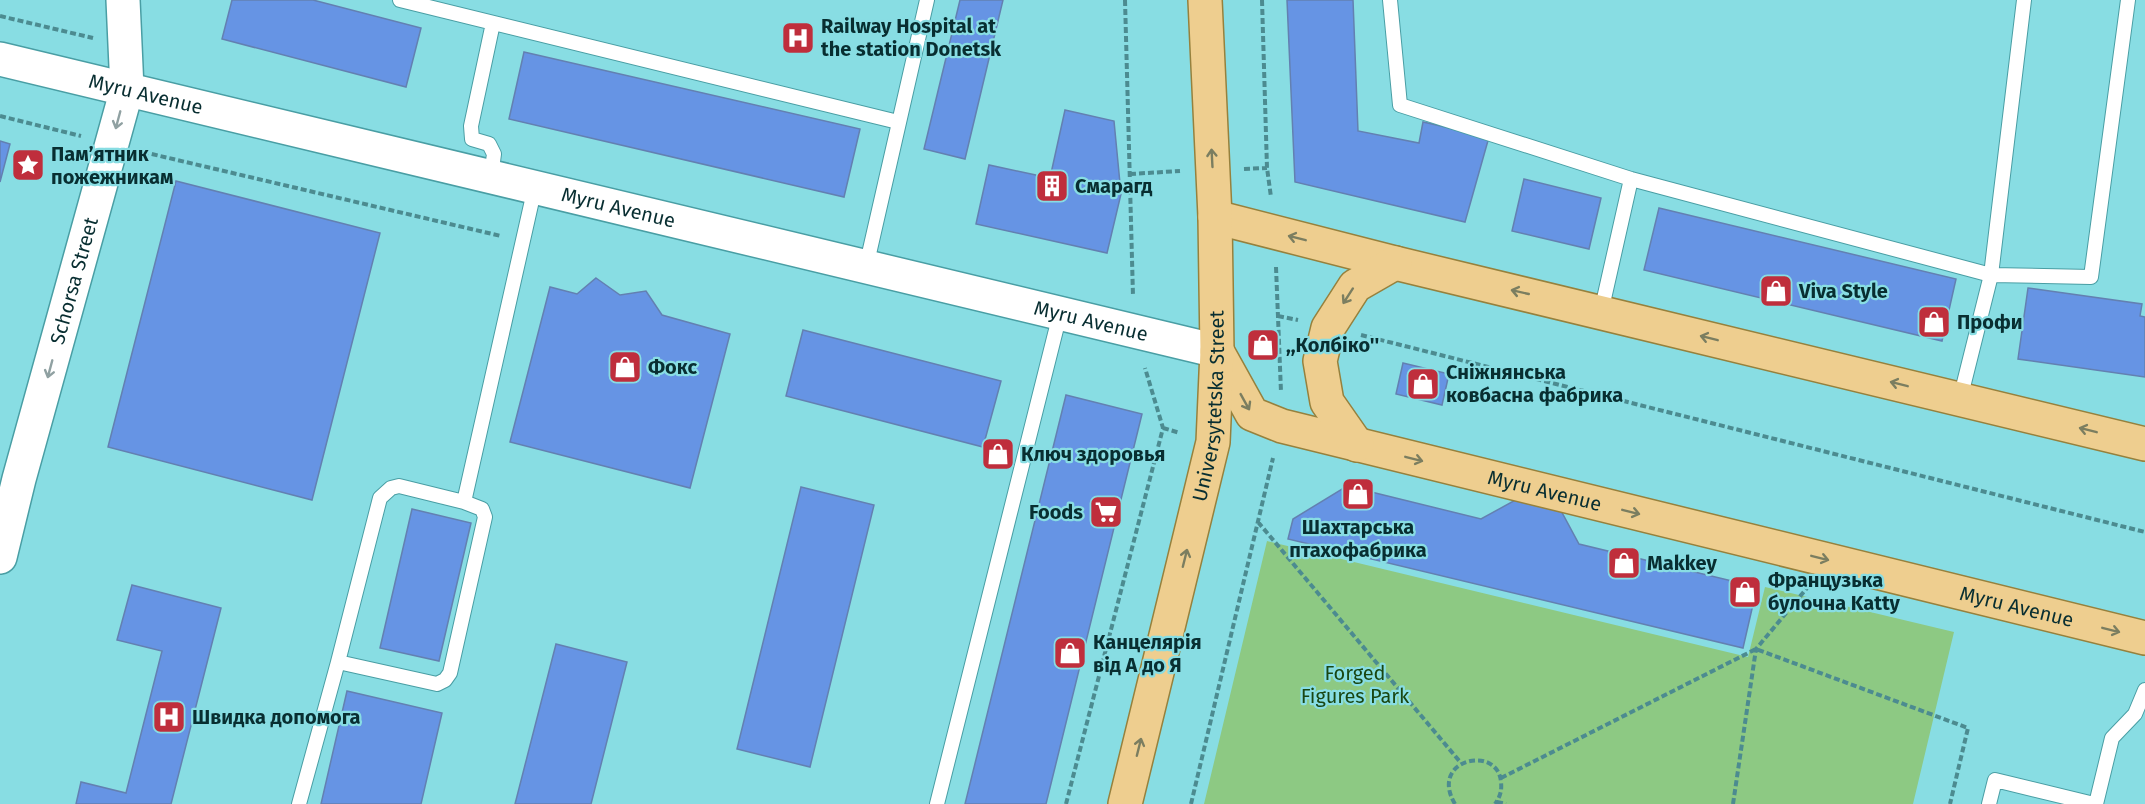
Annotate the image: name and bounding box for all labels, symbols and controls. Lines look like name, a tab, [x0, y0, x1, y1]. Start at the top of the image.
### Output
place label: Railway Hospital at the station Donetsk	[821, 14, 1002, 61]
hospital icon: Railway Hospital at the station Donetsk	[780, 20, 816, 56]
street label: Myru Avenue	[86, 69, 205, 119]
one-way arrow	[112, 110, 124, 129]
place label: Памʼятник пожежникам	[51, 142, 174, 189]
place icon: Памʼятник пожежникам	[10, 147, 46, 183]
one-way arrow	[1206, 149, 1217, 169]
building icon: Смарагд	[1034, 168, 1070, 204]
place label: Смарагд	[1075, 174, 1152, 198]
street label: Myru Avenue	[559, 182, 678, 233]
street label: Schorsa Street	[45, 214, 103, 347]
one-way arrow	[1288, 231, 1307, 243]
shop icon: Viva Style	[1758, 273, 1794, 309]
place label: Viva Style	[1798, 279, 1888, 303]
one-way arrow	[1510, 286, 1529, 298]
one-way arrow	[1342, 287, 1354, 304]
street label: Myru Avenue	[1032, 296, 1150, 346]
shop icon: Профи	[1916, 304, 1952, 340]
street label: Universytetska Street	[1187, 309, 1229, 504]
place label: Профи	[1957, 310, 2022, 334]
shop icon: ,,Колбіко''	[1245, 327, 1281, 363]
one-way arrow	[1700, 332, 1719, 344]
place label: ,,Колбіко''	[1286, 333, 1379, 357]
shop icon: Фокс	[607, 349, 643, 385]
place label: Фокс	[648, 355, 697, 379]
one-way arrow	[43, 359, 55, 378]
place label: Сніжнянська ковбасна фабрика	[1446, 360, 1623, 407]
shop icon: Сніжнянська ковбасна фабрика	[1405, 366, 1441, 402]
one-way arrow	[1889, 378, 1908, 390]
one-way arrow	[1239, 393, 1251, 410]
one-way arrow	[2079, 424, 2098, 436]
shop icon: Ключ здоровья	[980, 436, 1016, 472]
place label: Ключ здоровья	[1021, 442, 1165, 466]
one-way arrow	[1404, 453, 1423, 465]
street label: Myru Avenue	[1485, 465, 1604, 516]
shop icon: Шахтарська птахофабрика	[1340, 476, 1376, 512]
supermarket icon: Foods	[1088, 494, 1124, 530]
place label: Foods	[1029, 500, 1083, 524]
one-way arrow	[1621, 506, 1640, 518]
place label: Шахтарська птахофабрика	[1289, 515, 1427, 562]
shop icon: Makkey	[1606, 545, 1642, 581]
one-way arrow	[1180, 548, 1192, 567]
place label: Makkey	[1647, 551, 1717, 575]
one-way arrow	[1810, 553, 1829, 565]
place label: Французька булочна Katty	[1768, 568, 1901, 615]
shop icon: Французька булочна Katty	[1727, 574, 1763, 610]
street label: Myru Avenue	[1957, 581, 2076, 632]
one-way arrow	[2102, 624, 2121, 636]
place label: Канцелярія від А до Я	[1093, 630, 1202, 677]
shop icon: Канцелярія від А до Я	[1052, 635, 1088, 671]
park label: Forged Figures Park	[1301, 661, 1410, 708]
hospital icon: Швидка допомога	[151, 699, 187, 735]
place label: Швидка допомога	[192, 705, 361, 729]
one-way arrow	[1134, 738, 1146, 757]

